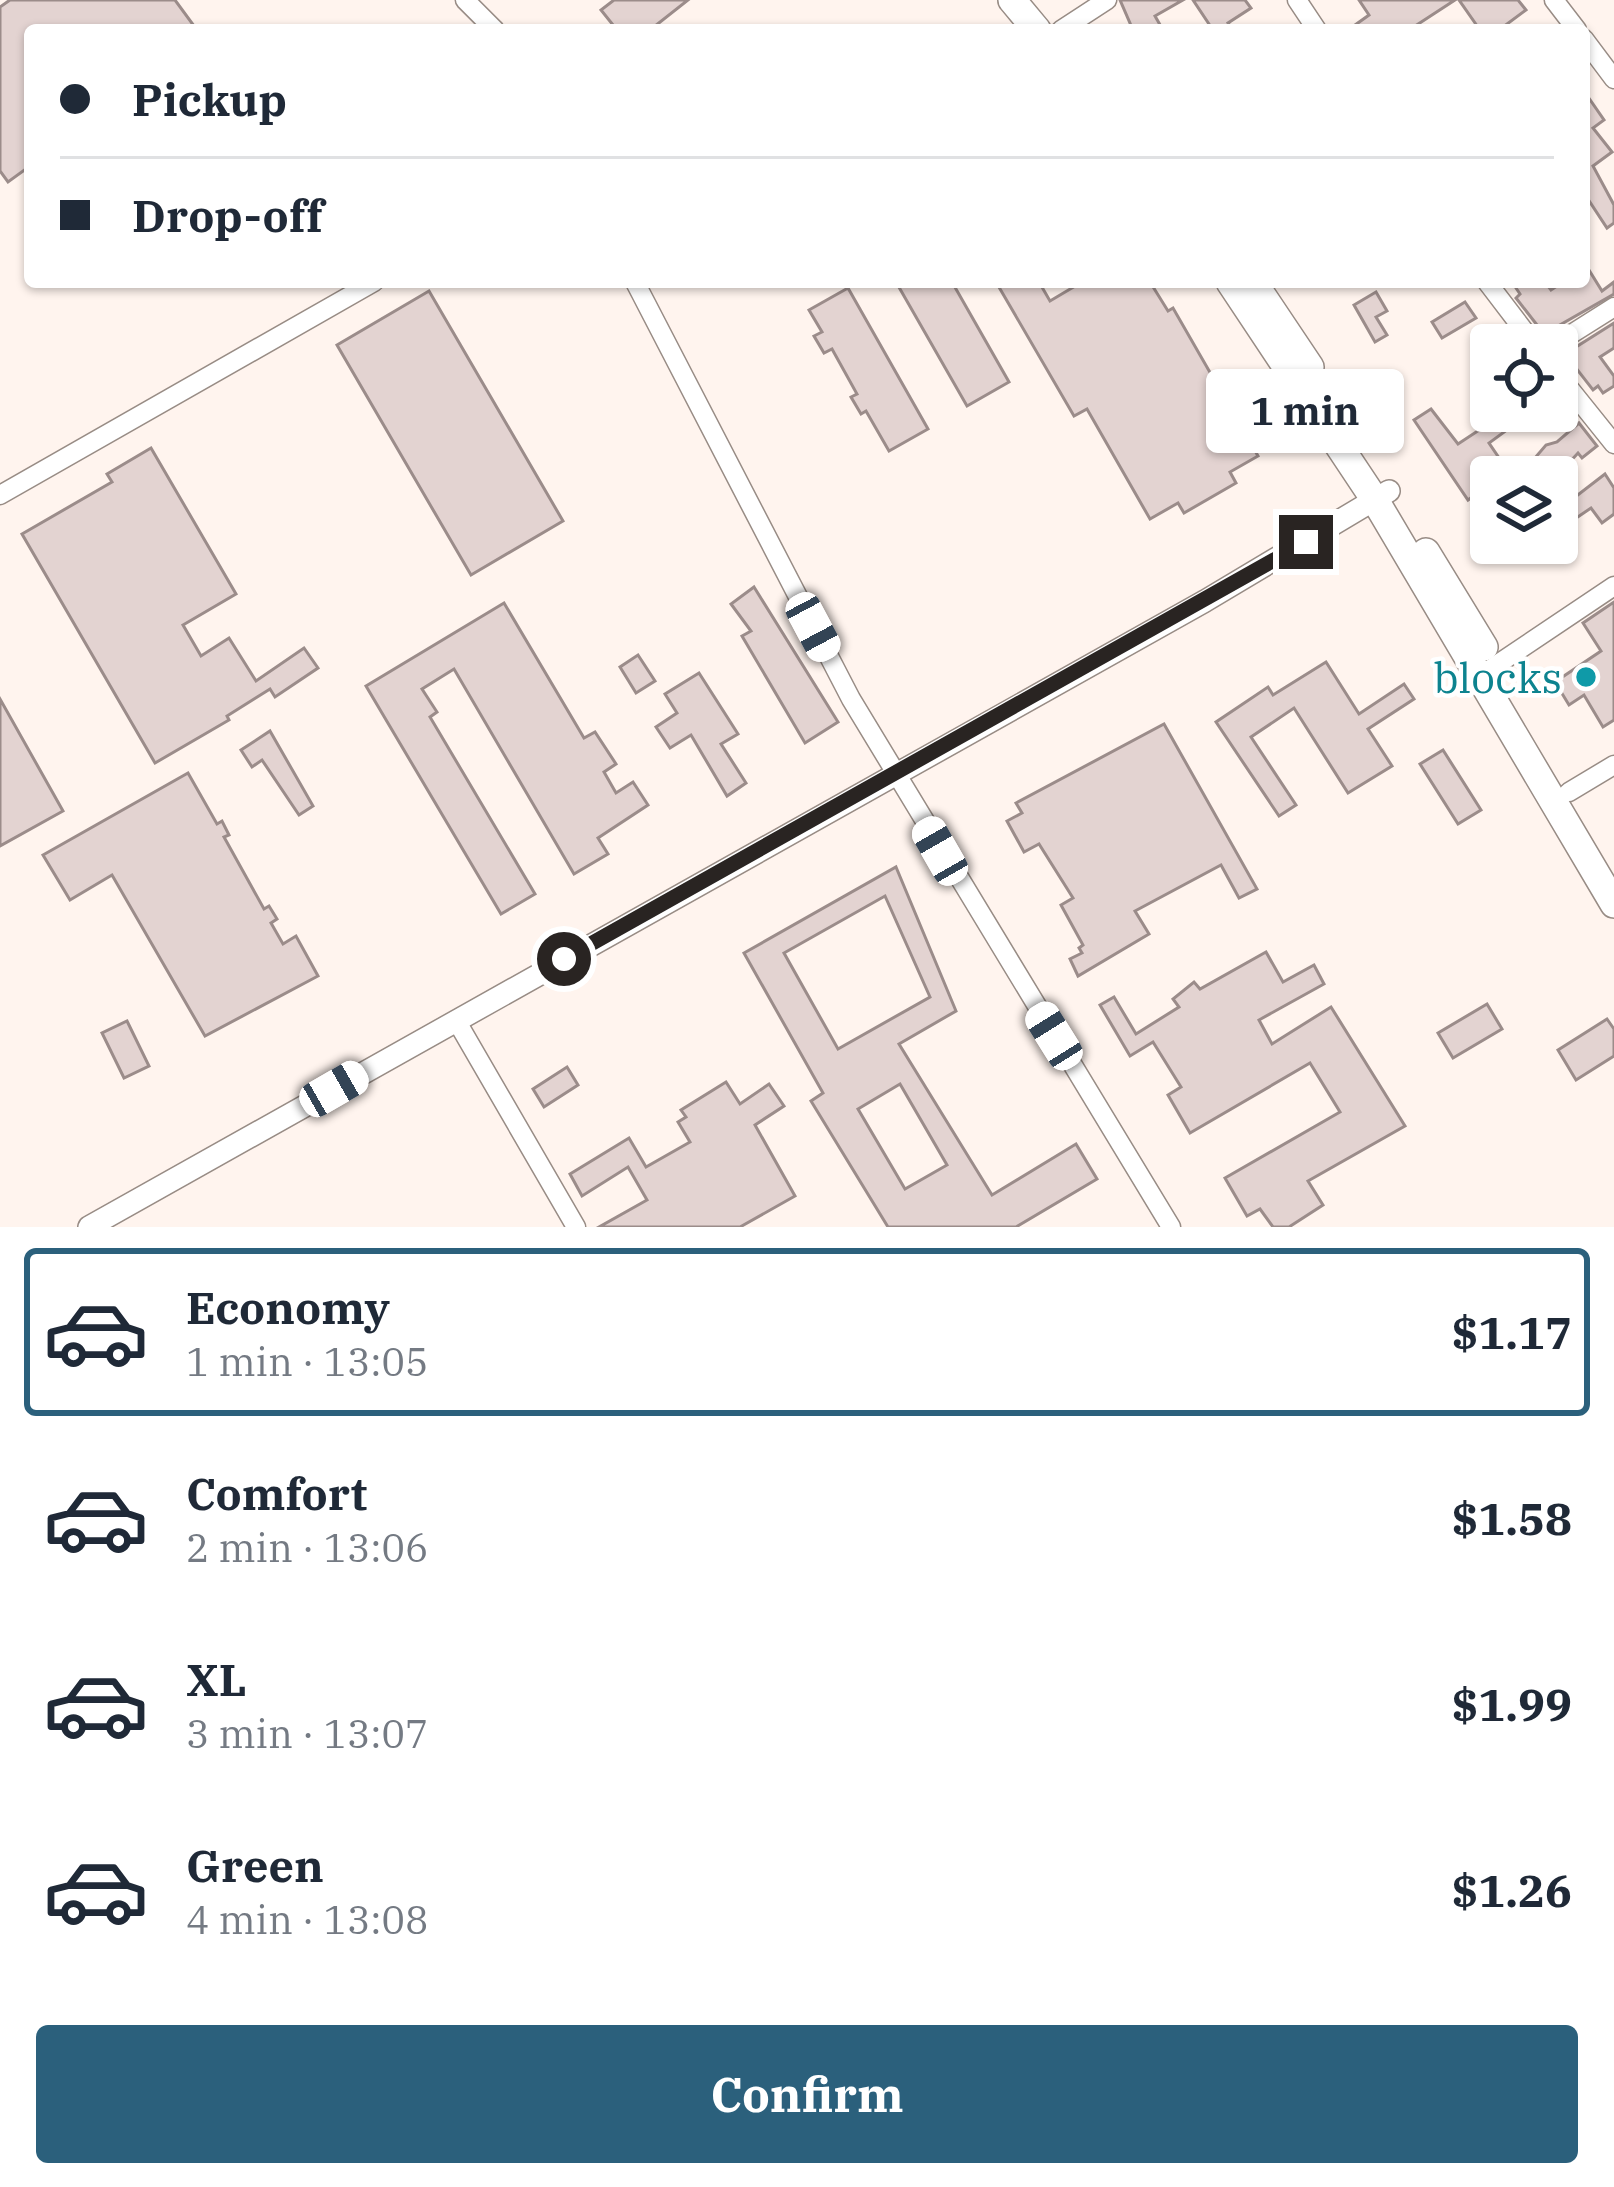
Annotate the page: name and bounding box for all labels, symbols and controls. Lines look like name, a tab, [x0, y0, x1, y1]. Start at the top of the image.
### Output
text: Pickup	[132, 70, 287, 128]
text: Drop-off	[132, 186, 323, 244]
map controls	[1470, 324, 1578, 564]
button: locate	[1470, 324, 1578, 432]
callout: 1 min	[1207, 368, 1405, 452]
text: 1 min	[1250, 385, 1360, 436]
button: layers	[1470, 456, 1578, 564]
route end	[1279, 515, 1333, 569]
car	[780, 587, 846, 667]
place label: blocks	[1433, 650, 1562, 705]
marker: blocks	[1573, 664, 1599, 690]
car	[906, 811, 974, 891]
route start	[537, 932, 591, 986]
car	[1020, 996, 1088, 1076]
car	[294, 1055, 374, 1123]
icon: car	[42, 1278, 150, 1386]
text: Economy	[186, 1278, 390, 1336]
text: $1.17	[1452, 1303, 1572, 1361]
text: 1 min · 13:05	[186, 1336, 428, 1387]
icon: car	[42, 1464, 150, 1572]
text: Comfort	[186, 1464, 367, 1522]
text: $1.58	[1452, 1489, 1572, 1547]
text: 2 min · 13:06	[186, 1522, 428, 1573]
icon: car	[42, 1650, 150, 1758]
text: XL	[186, 1650, 247, 1708]
text: $1.99	[1452, 1675, 1572, 1733]
text: 3 min · 13:07	[186, 1708, 428, 1759]
icon: car	[42, 1836, 150, 1944]
text: Green	[186, 1836, 324, 1894]
text: $1.26	[1452, 1861, 1572, 1919]
text: 4 min · 13:08	[186, 1894, 428, 1945]
button: Confirm	[36, 2025, 1578, 2163]

